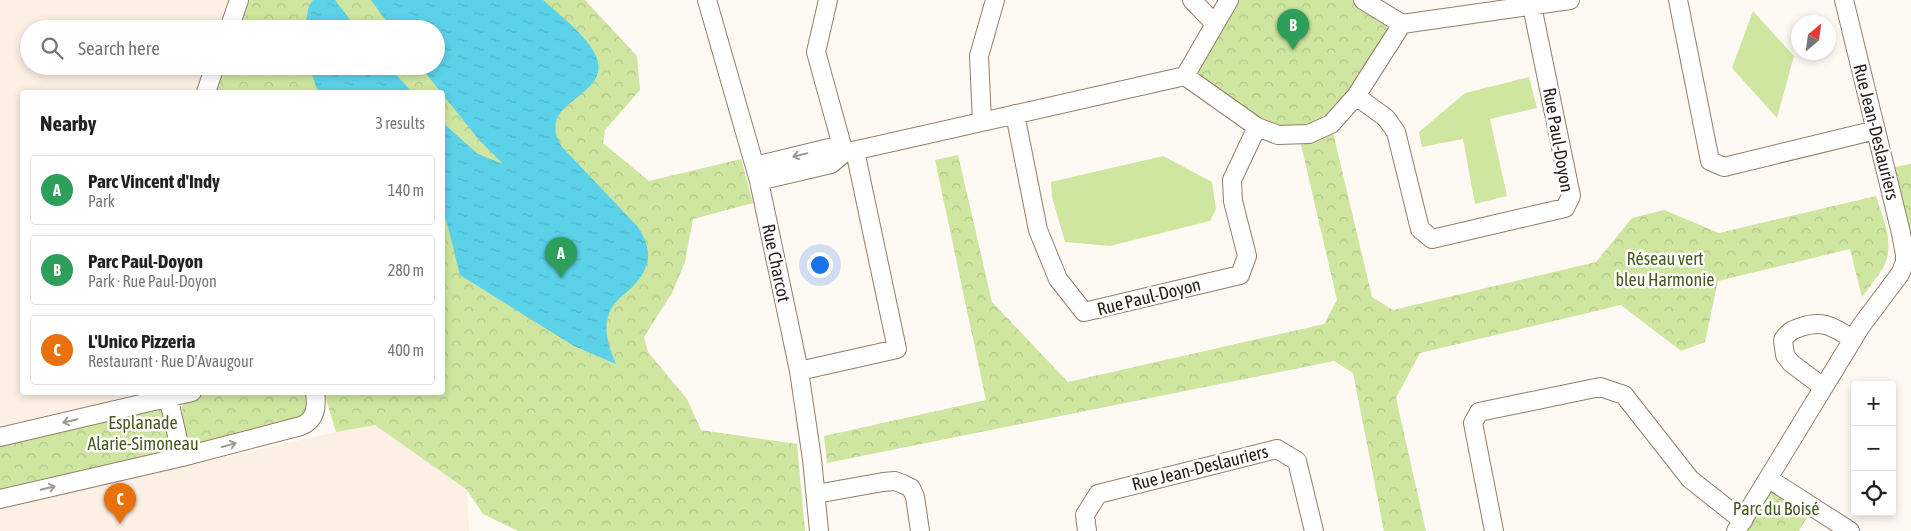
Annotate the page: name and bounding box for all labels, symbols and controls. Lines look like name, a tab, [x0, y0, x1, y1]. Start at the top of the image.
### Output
pin: B	[1277, 9, 1309, 50]
north arrow	[1791, 15, 1836, 60]
search box	[20, 20, 445, 75]
icon: search	[38, 34, 66, 62]
text: Search here	[78, 37, 160, 59]
street label: Rue Jean-Deslauriers	[1849, 62, 1904, 202]
street label: Rue Paul-Doyon	[1539, 86, 1578, 194]
text: Nearby	[40, 111, 96, 135]
text: 3 results	[375, 114, 425, 132]
one-way arrow	[792, 151, 808, 160]
text: Parc Vincent d'Indy	[88, 170, 220, 192]
text: A	[53, 181, 61, 199]
text: 140 m	[388, 181, 424, 199]
text: Park	[88, 192, 115, 210]
street label: Rue Charcot	[758, 222, 795, 304]
pin: A	[545, 237, 577, 278]
park label: Réseau vert bleu Harmonie	[1615, 248, 1715, 290]
text: Parc Paul-Doyon	[88, 250, 203, 272]
your location	[807, 252, 833, 278]
text: B	[53, 261, 61, 279]
text: 280 m	[388, 261, 424, 279]
text: Park · Rue Paul-Doyon	[88, 272, 217, 290]
street label: Rue Paul-Doyon	[1095, 274, 1203, 320]
text: L'Unico Pizzeria	[88, 330, 195, 352]
text: C	[53, 341, 61, 359]
text: 400 m	[388, 341, 424, 359]
text: Restaurant · Rue D'Avaugour	[88, 352, 253, 370]
map controls	[1851, 381, 1896, 516]
button: +	[1851, 381, 1896, 426]
park label: Esplanade Alarie-Simoneau	[87, 412, 199, 454]
one-way arrow	[62, 417, 78, 426]
button: −	[1851, 426, 1896, 471]
one-way arrow	[221, 440, 237, 449]
street label: Rue Jean-Deslauriers	[1130, 440, 1270, 495]
button: locate	[1851, 471, 1896, 516]
one-way arrow	[39, 483, 55, 492]
pin: C	[104, 483, 136, 524]
park label: Parc du Boisé	[1733, 498, 1819, 519]

